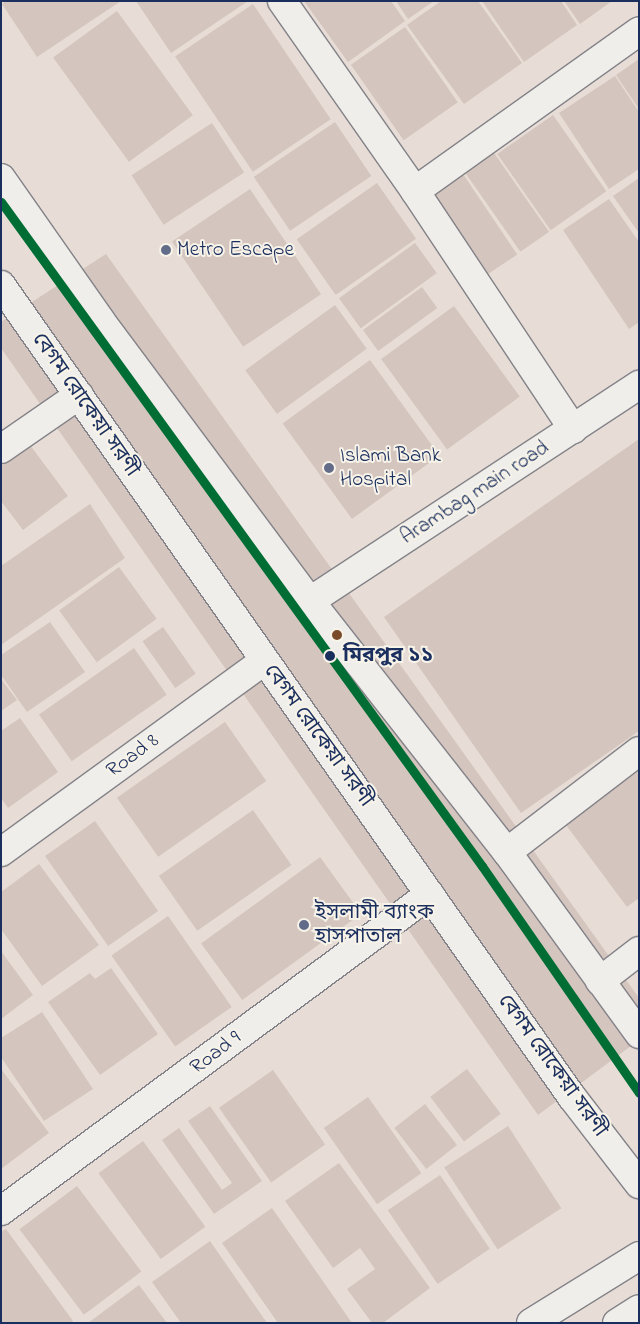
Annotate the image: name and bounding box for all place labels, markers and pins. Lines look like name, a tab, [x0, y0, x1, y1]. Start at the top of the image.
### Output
place label: Metro Escape	[177, 237, 294, 263]
marker: Metro Escape	[159, 243, 173, 257]
place label: Islami Bank Hospital	[340, 443, 441, 493]
marker: Islami Bank Hospital	[322, 461, 336, 475]
unlabelled marker	[332, 630, 342, 640]
place label: মিরপুর ১১	[343, 643, 434, 669]
marker: মিরপুর ১১	[321, 647, 339, 665]
place label: ইসলামী ব্যাংক হাসপাতাল	[315, 900, 434, 950]
marker: ইসলামী ব্যাংক হাসপাতাল	[297, 918, 311, 932]

